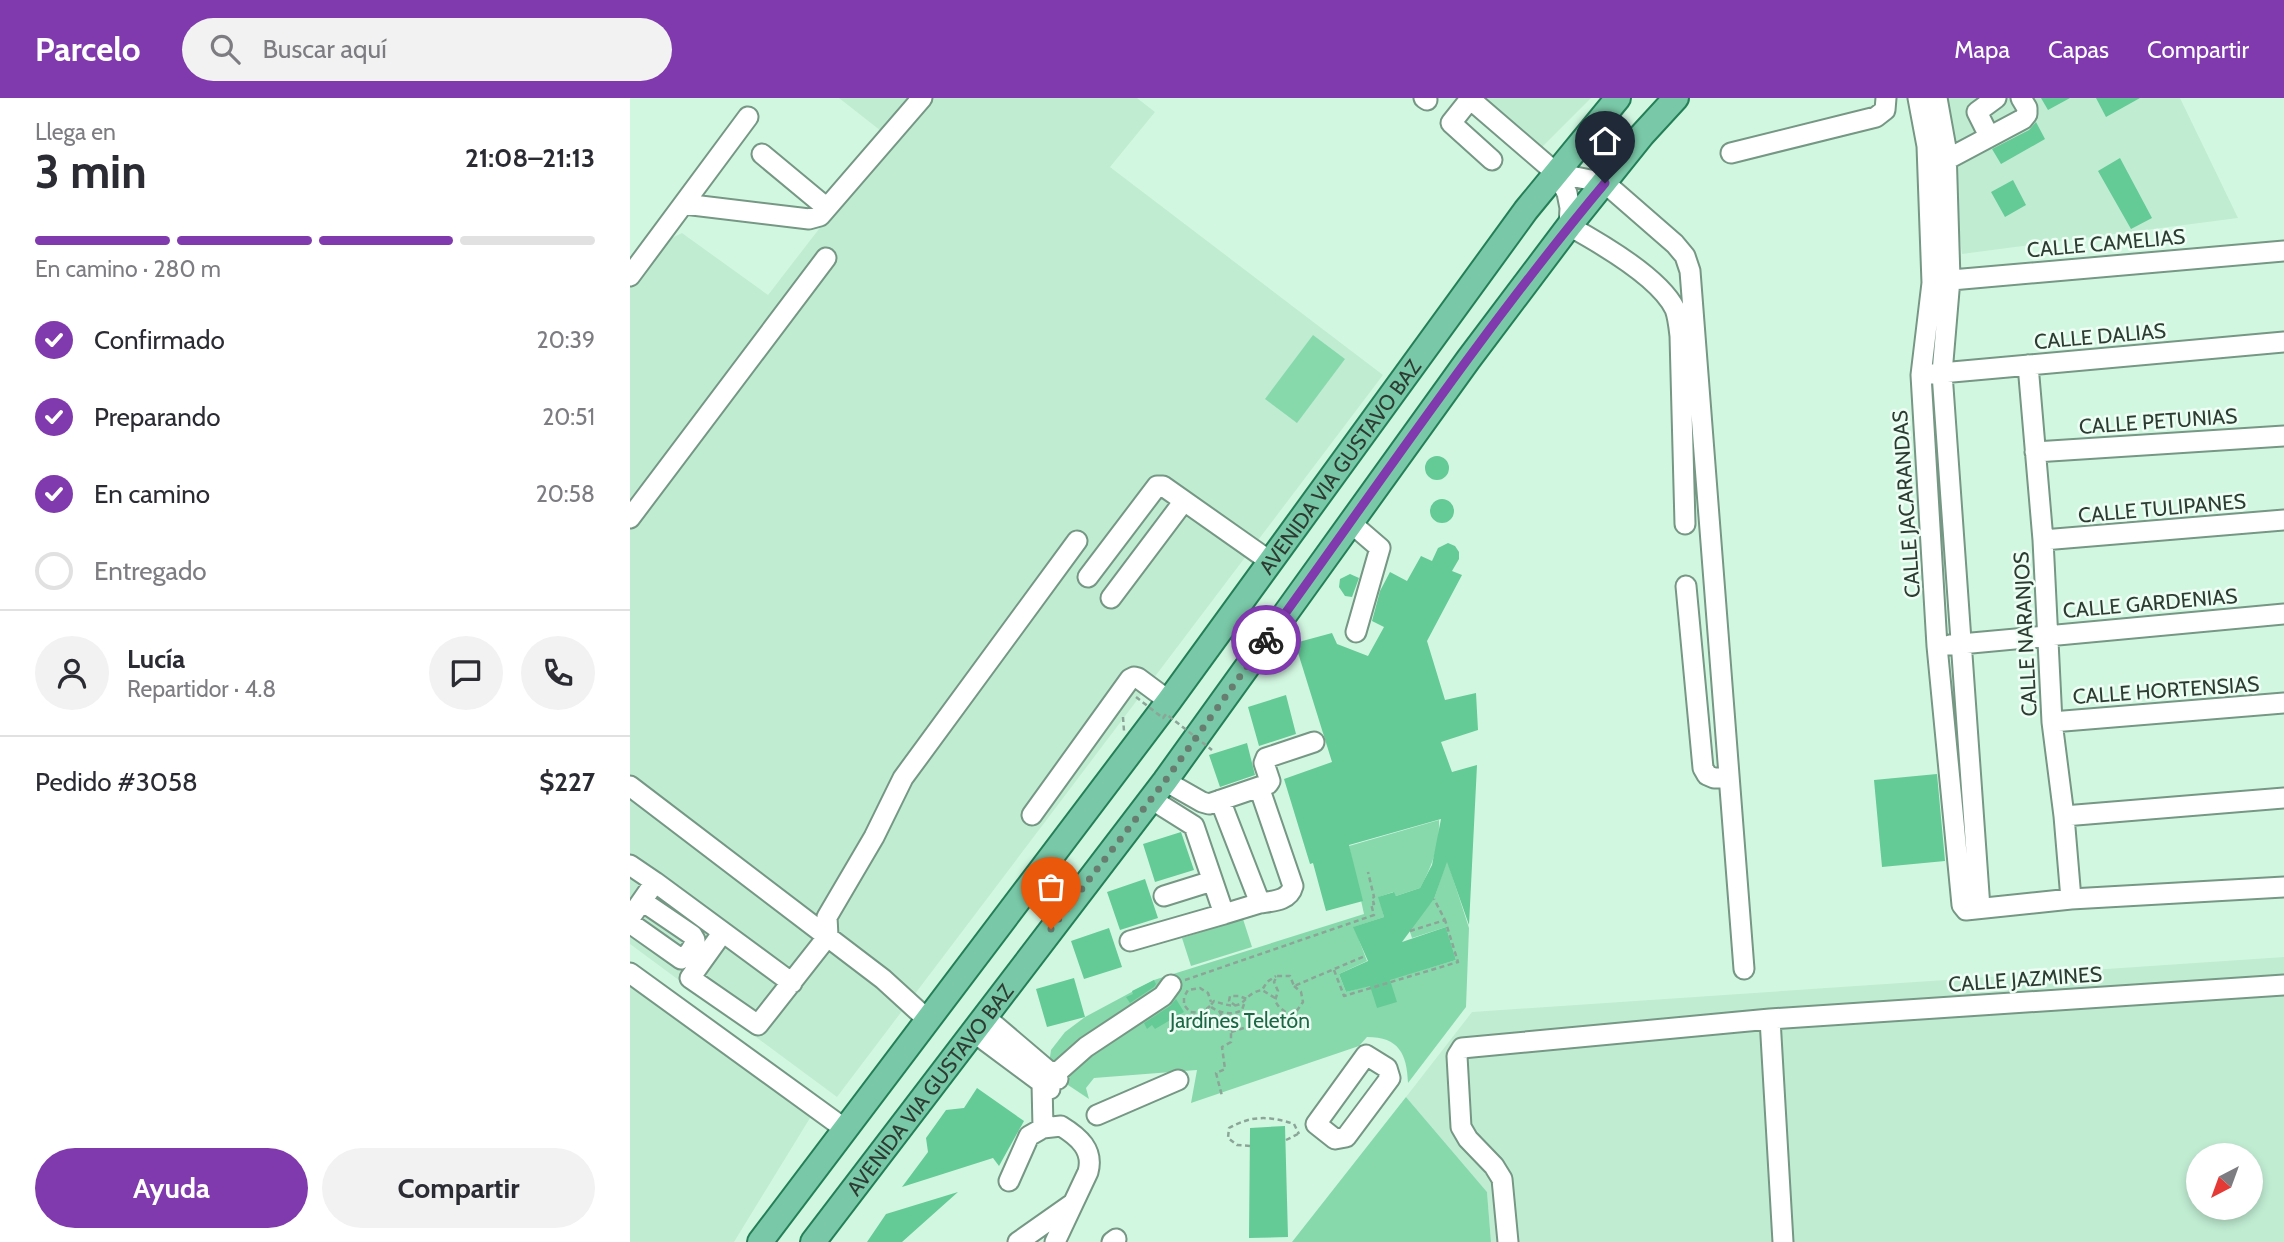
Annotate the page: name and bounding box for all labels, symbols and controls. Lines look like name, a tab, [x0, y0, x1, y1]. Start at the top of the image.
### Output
search box	[182, 18, 672, 81]
text: Parcelo	[35, 29, 140, 69]
icon: search	[206, 30, 244, 68]
text: Buscar aquí	[262, 33, 387, 65]
text: Mapa	[1954, 35, 2010, 64]
text: Capas	[2048, 35, 2109, 64]
text: Compartir	[2147, 35, 2249, 64]
pin	[1575, 111, 1635, 183]
text: Llega en	[35, 118, 116, 146]
icon: home	[1586, 122, 1624, 160]
text: 21:08–21:13	[465, 142, 595, 174]
text: 3 min	[35, 144, 147, 200]
street label: CALLE CAMELIAS	[2026, 224, 2186, 262]
text: En camino · 280 m	[35, 255, 221, 283]
street label: CALLE DALIAS	[2033, 318, 2167, 354]
icon: check	[35, 321, 73, 359]
text: Confirmado	[94, 324, 225, 356]
text: 20:39	[537, 326, 595, 354]
street label: AVENIDA VIA GUSTAVO BAZ	[1253, 354, 1426, 579]
icon: check	[35, 398, 73, 436]
text: Preparando	[94, 401, 221, 433]
text: 20:51	[542, 403, 595, 431]
street label: CALLE PETUNIAS	[2078, 403, 2238, 439]
street label: CALLE JACARANDAS	[1887, 409, 1925, 599]
icon: check	[35, 475, 73, 513]
text: En camino	[94, 478, 210, 510]
text: 20:58	[536, 480, 595, 508]
street label: CALLE TULIPANES	[2077, 488, 2247, 528]
street label: CALLE NARANJOS	[2008, 551, 2042, 717]
text: Entregado	[94, 555, 207, 587]
street label: CALLE GARDENIAS	[2062, 583, 2238, 623]
courier	[1231, 605, 1301, 675]
icon: bike	[1247, 621, 1285, 659]
button: person	[35, 636, 109, 710]
button: chat	[429, 636, 503, 710]
button: phone	[521, 636, 595, 710]
text: Lucía	[127, 643, 185, 675]
street label: CALLE HORTENSIAS	[2072, 671, 2260, 709]
text: Repartidor · 4.8	[127, 675, 276, 703]
text: Pedido #3058	[35, 766, 198, 798]
text: $227	[539, 766, 595, 798]
pin	[1021, 857, 1081, 929]
icon: bag	[1032, 868, 1070, 906]
street label: CALLE JAZMINES	[1947, 961, 2103, 997]
street label: AVENIDA VIA GUSTAVO BAZ	[841, 978, 1018, 1200]
park label: Jardínes Teletón	[1169, 1008, 1310, 1033]
north arrow	[2186, 1143, 2263, 1220]
map controls	[2186, 1143, 2263, 1220]
button: Ayuda	[35, 1148, 308, 1228]
button: Compartir	[322, 1148, 595, 1228]

